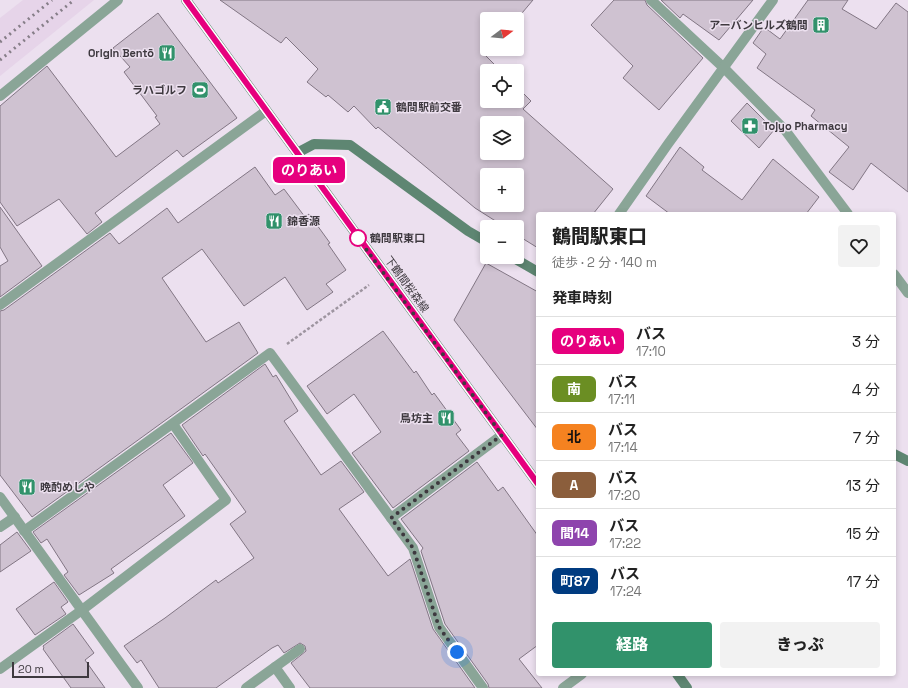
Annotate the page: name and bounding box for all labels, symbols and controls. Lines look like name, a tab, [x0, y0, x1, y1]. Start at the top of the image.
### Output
north arrow	[480, 12, 524, 56]
map controls	[480, 12, 524, 264]
building icon: アーバンヒルズ鶴間	[811, 15, 831, 35]
place label: アーバンヒルズ鶴間	[709, 18, 808, 32]
restaurant icon: Origin Bentō	[157, 43, 177, 63]
place label: Origin Bentō	[88, 46, 154, 60]
button: locate	[480, 64, 524, 108]
sports icon: ラハゴルフ	[190, 80, 210, 100]
place label: ラハゴルフ	[132, 83, 187, 97]
public building icon: 鶴間駅前交番	[373, 97, 393, 117]
place label: 鶴間駅前交番	[395, 100, 462, 114]
button: layers	[480, 116, 524, 160]
pharmacy icon: Tojyo Pharmacy	[740, 116, 760, 136]
place label: Tojyo Pharmacy	[763, 119, 847, 133]
line badge: のりあい	[281, 157, 337, 183]
text: のりあい	[281, 161, 337, 179]
button: +	[480, 168, 524, 212]
restaurant icon: 錦香源	[264, 211, 284, 231]
place label: 錦香源	[287, 214, 320, 228]
button: −	[480, 220, 524, 264]
text: 鶴間駅東口	[552, 224, 647, 249]
button: heart	[838, 225, 880, 267]
marker: 鶴間駅東口	[349, 229, 367, 247]
place label: 鶴間駅東口	[369, 231, 425, 245]
street label: 下鶴間桜森線	[382, 253, 432, 315]
text: 徒歩 · 2 分 · 140 m	[552, 254, 657, 271]
text: 発車時刻	[552, 288, 612, 307]
text: バス	[636, 324, 666, 343]
text: のりあい	[560, 332, 616, 350]
text: 3 分	[852, 332, 880, 351]
text: 17:10	[636, 343, 666, 360]
text: バス	[608, 372, 638, 391]
text: 南	[567, 380, 581, 398]
text: 4 分	[852, 380, 880, 399]
text: 17:11	[608, 391, 635, 408]
restaurant icon: 鳥坊主	[436, 408, 456, 428]
place label: 鳥坊主	[400, 411, 433, 425]
text: バス	[608, 420, 638, 439]
text: 北	[567, 428, 581, 446]
text: 7 分	[853, 428, 880, 447]
text: 17:14	[608, 439, 638, 456]
text: バス	[608, 468, 638, 487]
text: A	[570, 476, 578, 494]
text: 13 分	[846, 476, 880, 495]
restaurant icon: 晩酌めしや	[17, 477, 37, 497]
place label: 晩酌めしや	[40, 480, 95, 494]
text: 17:20	[608, 487, 640, 504]
text: バス	[609, 516, 639, 535]
text: 間14	[560, 524, 589, 542]
text: 15 分	[846, 524, 880, 543]
text: 17:22	[609, 535, 641, 552]
text: バス	[610, 564, 640, 583]
text: 町87	[560, 572, 590, 590]
text: 17 分	[846, 572, 880, 591]
text: 17:24	[610, 583, 642, 600]
button: 経路	[552, 622, 712, 668]
button: きっぷ	[720, 622, 880, 668]
your location	[447, 642, 467, 662]
scale bar	[12, 660, 89, 679]
text: 20 m	[18, 662, 44, 676]

